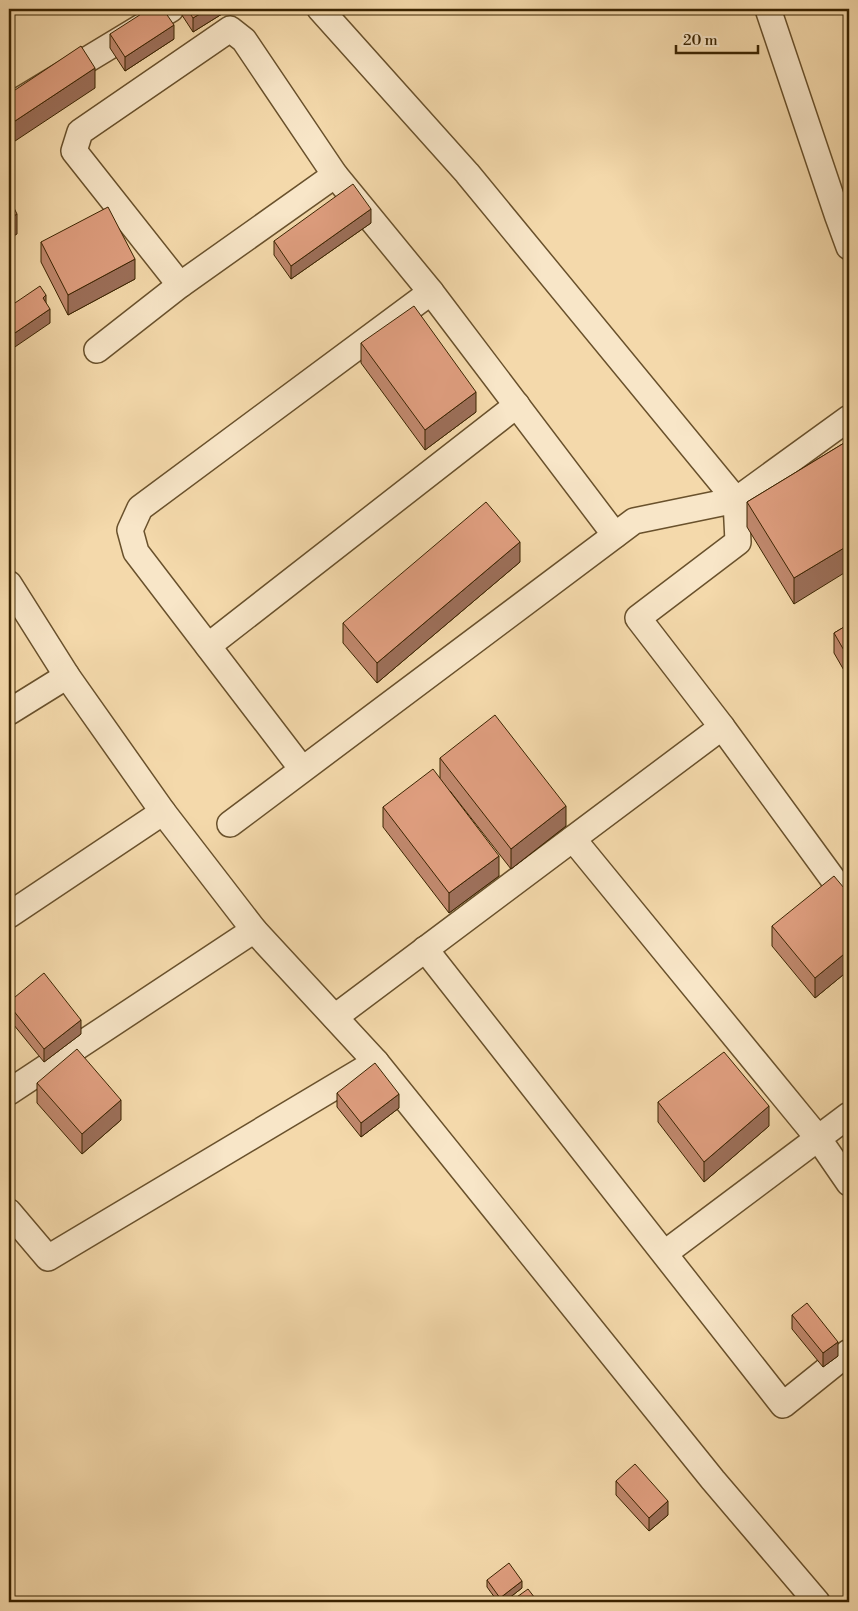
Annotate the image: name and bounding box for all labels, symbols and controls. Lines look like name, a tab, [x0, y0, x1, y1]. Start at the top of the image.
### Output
scale bar	[676, 22, 758, 54]
text: 20 m	[683, 31, 718, 50]

